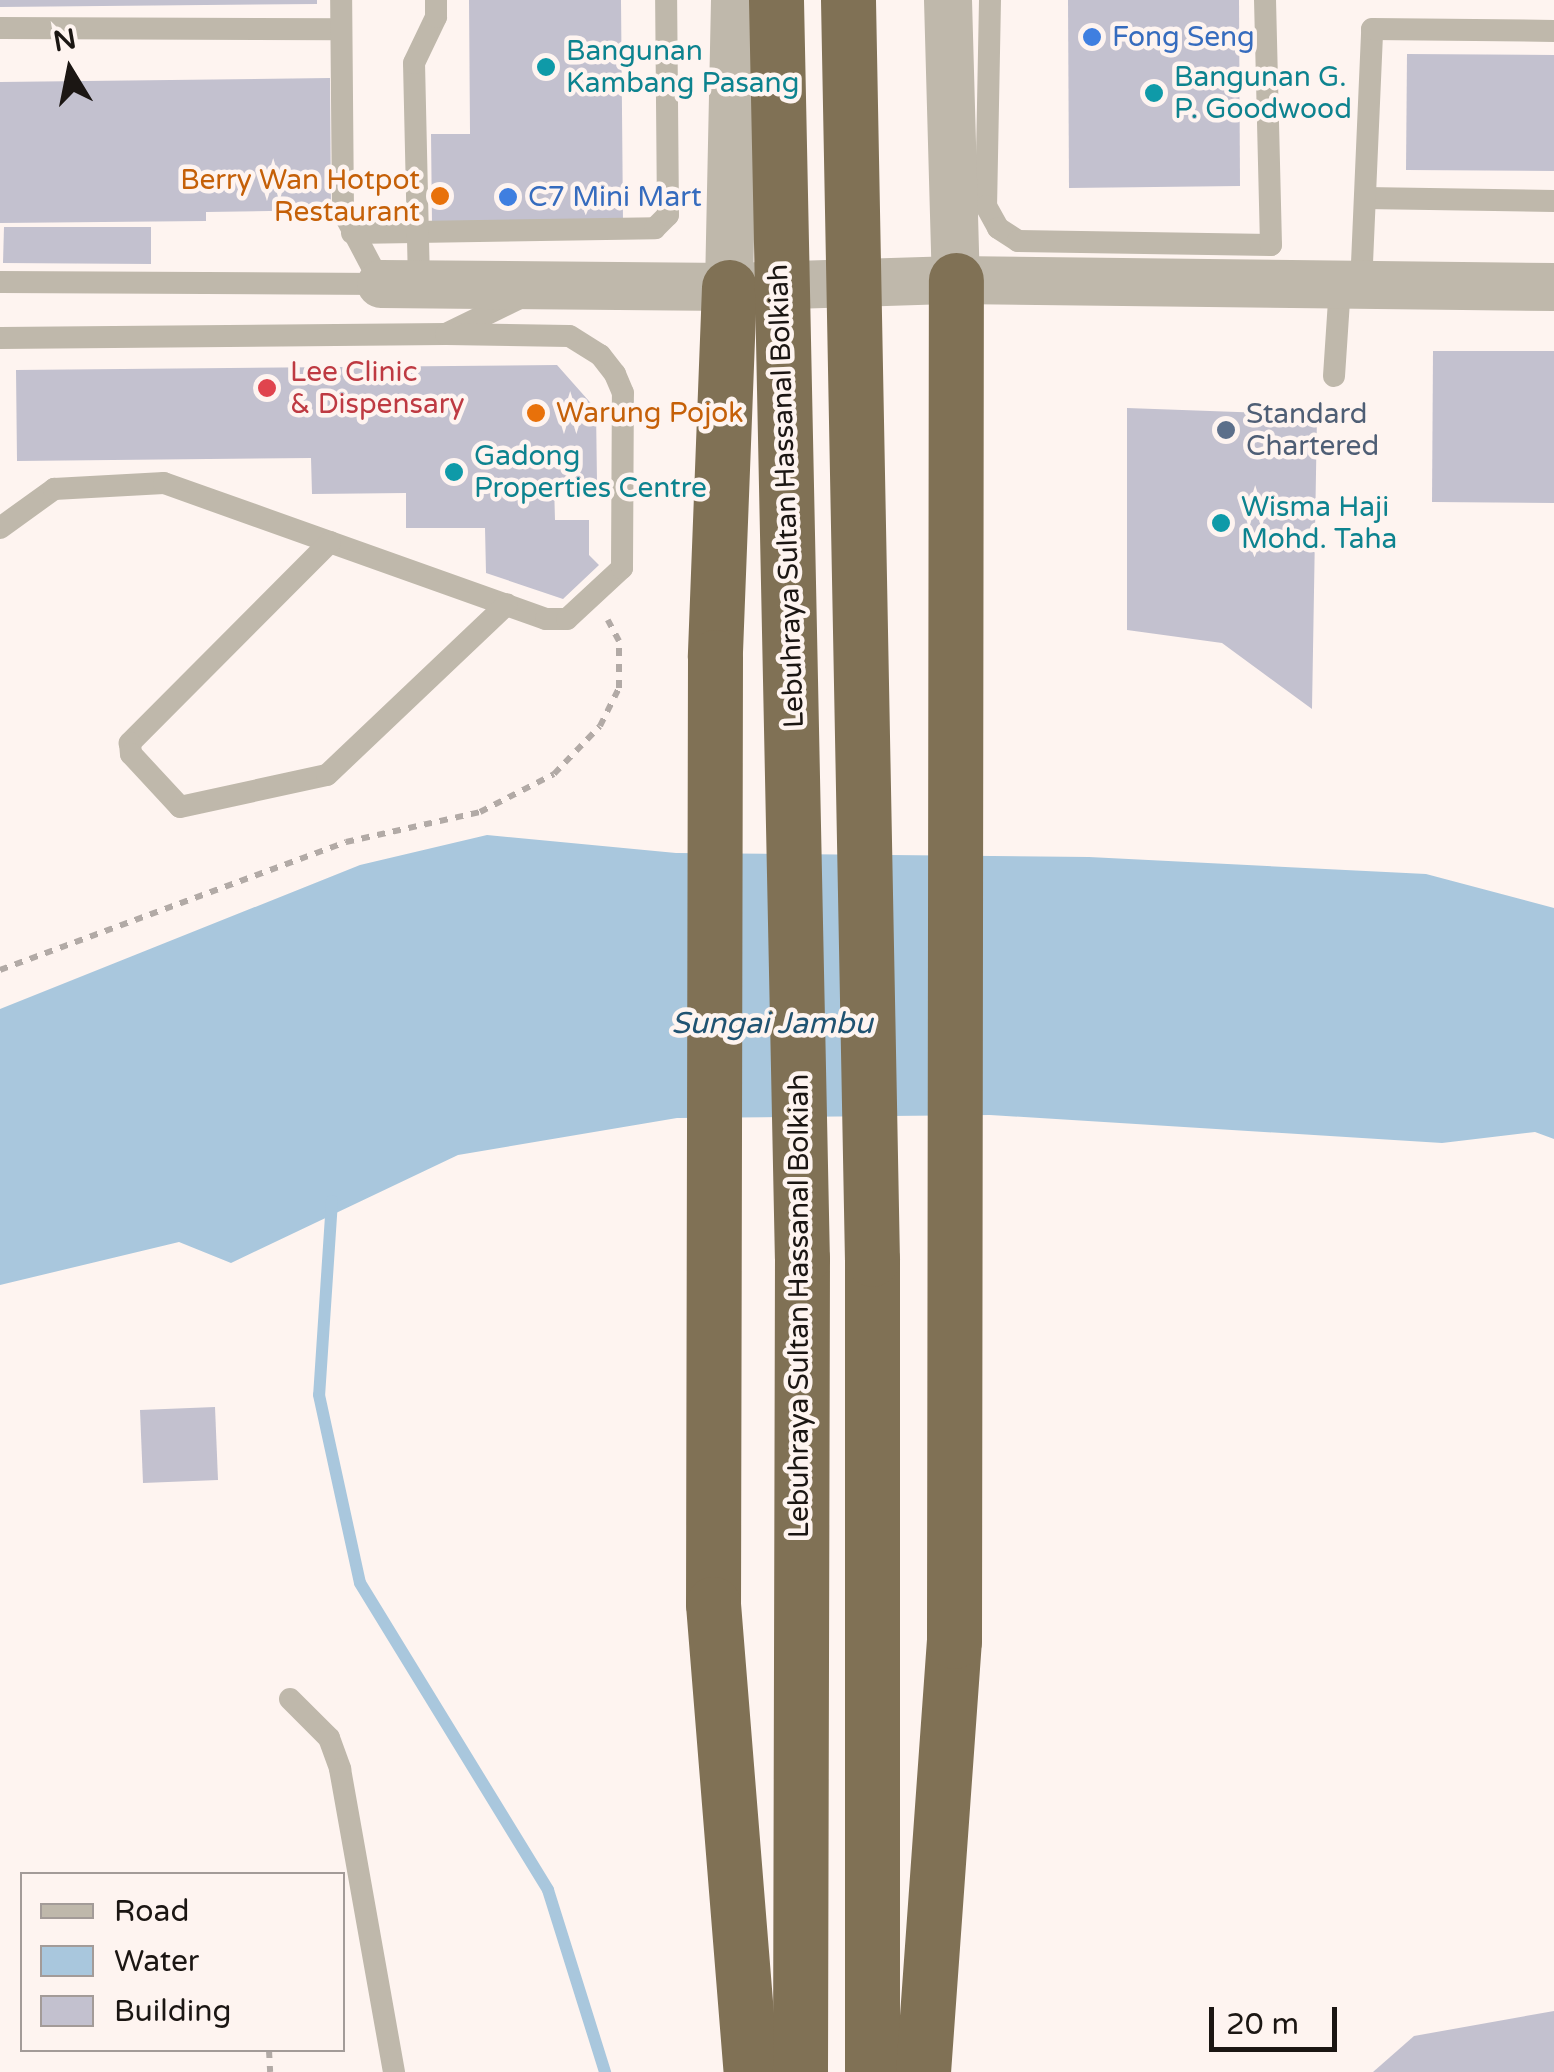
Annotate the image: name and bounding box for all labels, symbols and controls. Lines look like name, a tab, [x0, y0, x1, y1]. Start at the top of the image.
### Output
north arrow	[20, 20, 120, 120]
place label: Fong Seng	[1112, 20, 1255, 54]
text: N	[51, 22, 79, 59]
marker: Fong Seng	[1081, 26, 1103, 48]
place label: Bangunan Kambang Pasang	[566, 34, 799, 100]
marker: Bangunan Kambang Pasang	[535, 56, 557, 78]
place label: Bangunan G. P. Goodwood	[1174, 60, 1352, 126]
marker: Bangunan G. P. Goodwood	[1143, 82, 1165, 104]
place label: Berry Wan Hotpot Restaurant	[180, 163, 420, 229]
place label: C7 Mini Mart	[528, 180, 702, 214]
marker: Berry Wan Hotpot Restaurant	[429, 185, 451, 207]
marker: C7 Mini Mart	[497, 186, 519, 208]
street label: Lebuhraya Sultan Hassanal Bolkiah	[761, 263, 811, 729]
place label: Lee Clinic & Dispensary	[290, 355, 464, 421]
marker: Lee Clinic & Dispensary	[254, 375, 280, 401]
place label: Warung Pojok	[556, 396, 744, 430]
place label: Standard Chartered	[1246, 397, 1379, 463]
marker: Warung Pojok	[525, 402, 547, 424]
marker: Standard Chartered	[1215, 419, 1237, 441]
place label: Gadong Properties Centre	[474, 439, 707, 505]
marker: Gadong Properties Centre	[443, 461, 465, 483]
place label: Wisma Haji Mohd. Taha	[1241, 490, 1397, 556]
marker: Wisma Haji Mohd. Taha	[1210, 512, 1232, 534]
water label: Sungai Jambu	[671, 1006, 873, 1042]
street label: Lebuhraya Sultan Hassanal Bolkiah	[782, 1074, 816, 1538]
legend	[20, 1872, 345, 2052]
text: Road	[114, 1893, 189, 1930]
text: Water	[114, 1943, 199, 1980]
scale bar	[1214, 1987, 1342, 2049]
text: Building	[114, 1993, 231, 2030]
text: 20 m	[1226, 2006, 1299, 2043]

